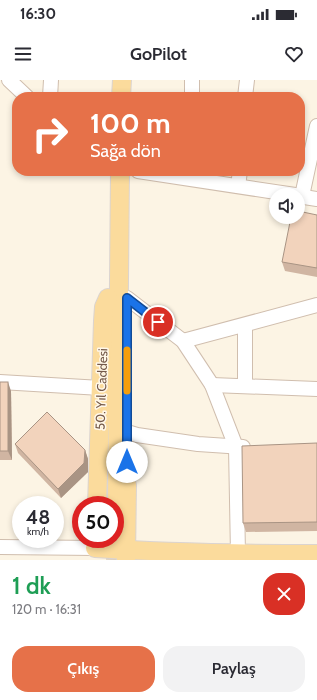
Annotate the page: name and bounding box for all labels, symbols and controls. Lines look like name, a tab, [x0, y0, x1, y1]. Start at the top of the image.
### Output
text: 16:30	[20, 5, 56, 23]
icon: menu	[12, 43, 34, 65]
text: GoPilot	[130, 43, 187, 65]
icon: heart	[283, 43, 305, 65]
text: 100 m	[90, 106, 171, 140]
icon: right	[24, 108, 76, 160]
text: Sağa dön	[90, 140, 161, 162]
map controls	[269, 188, 305, 224]
button: sound	[269, 188, 305, 224]
pin	[141, 305, 175, 339]
icon: arrive	[147, 311, 169, 333]
street label: 50. Yıl Caddesi	[92, 348, 110, 430]
position arrow	[106, 441, 148, 483]
speed limit sign: 50	[72, 496, 124, 548]
text: 48	[26, 505, 50, 529]
text: km/h	[27, 525, 49, 538]
text: 1 dk	[12, 571, 51, 600]
button: close	[263, 573, 305, 615]
text: 120 m · 16:31	[12, 601, 81, 617]
button: Çıkış	[12, 646, 155, 692]
button: Paylaş	[163, 646, 305, 692]

